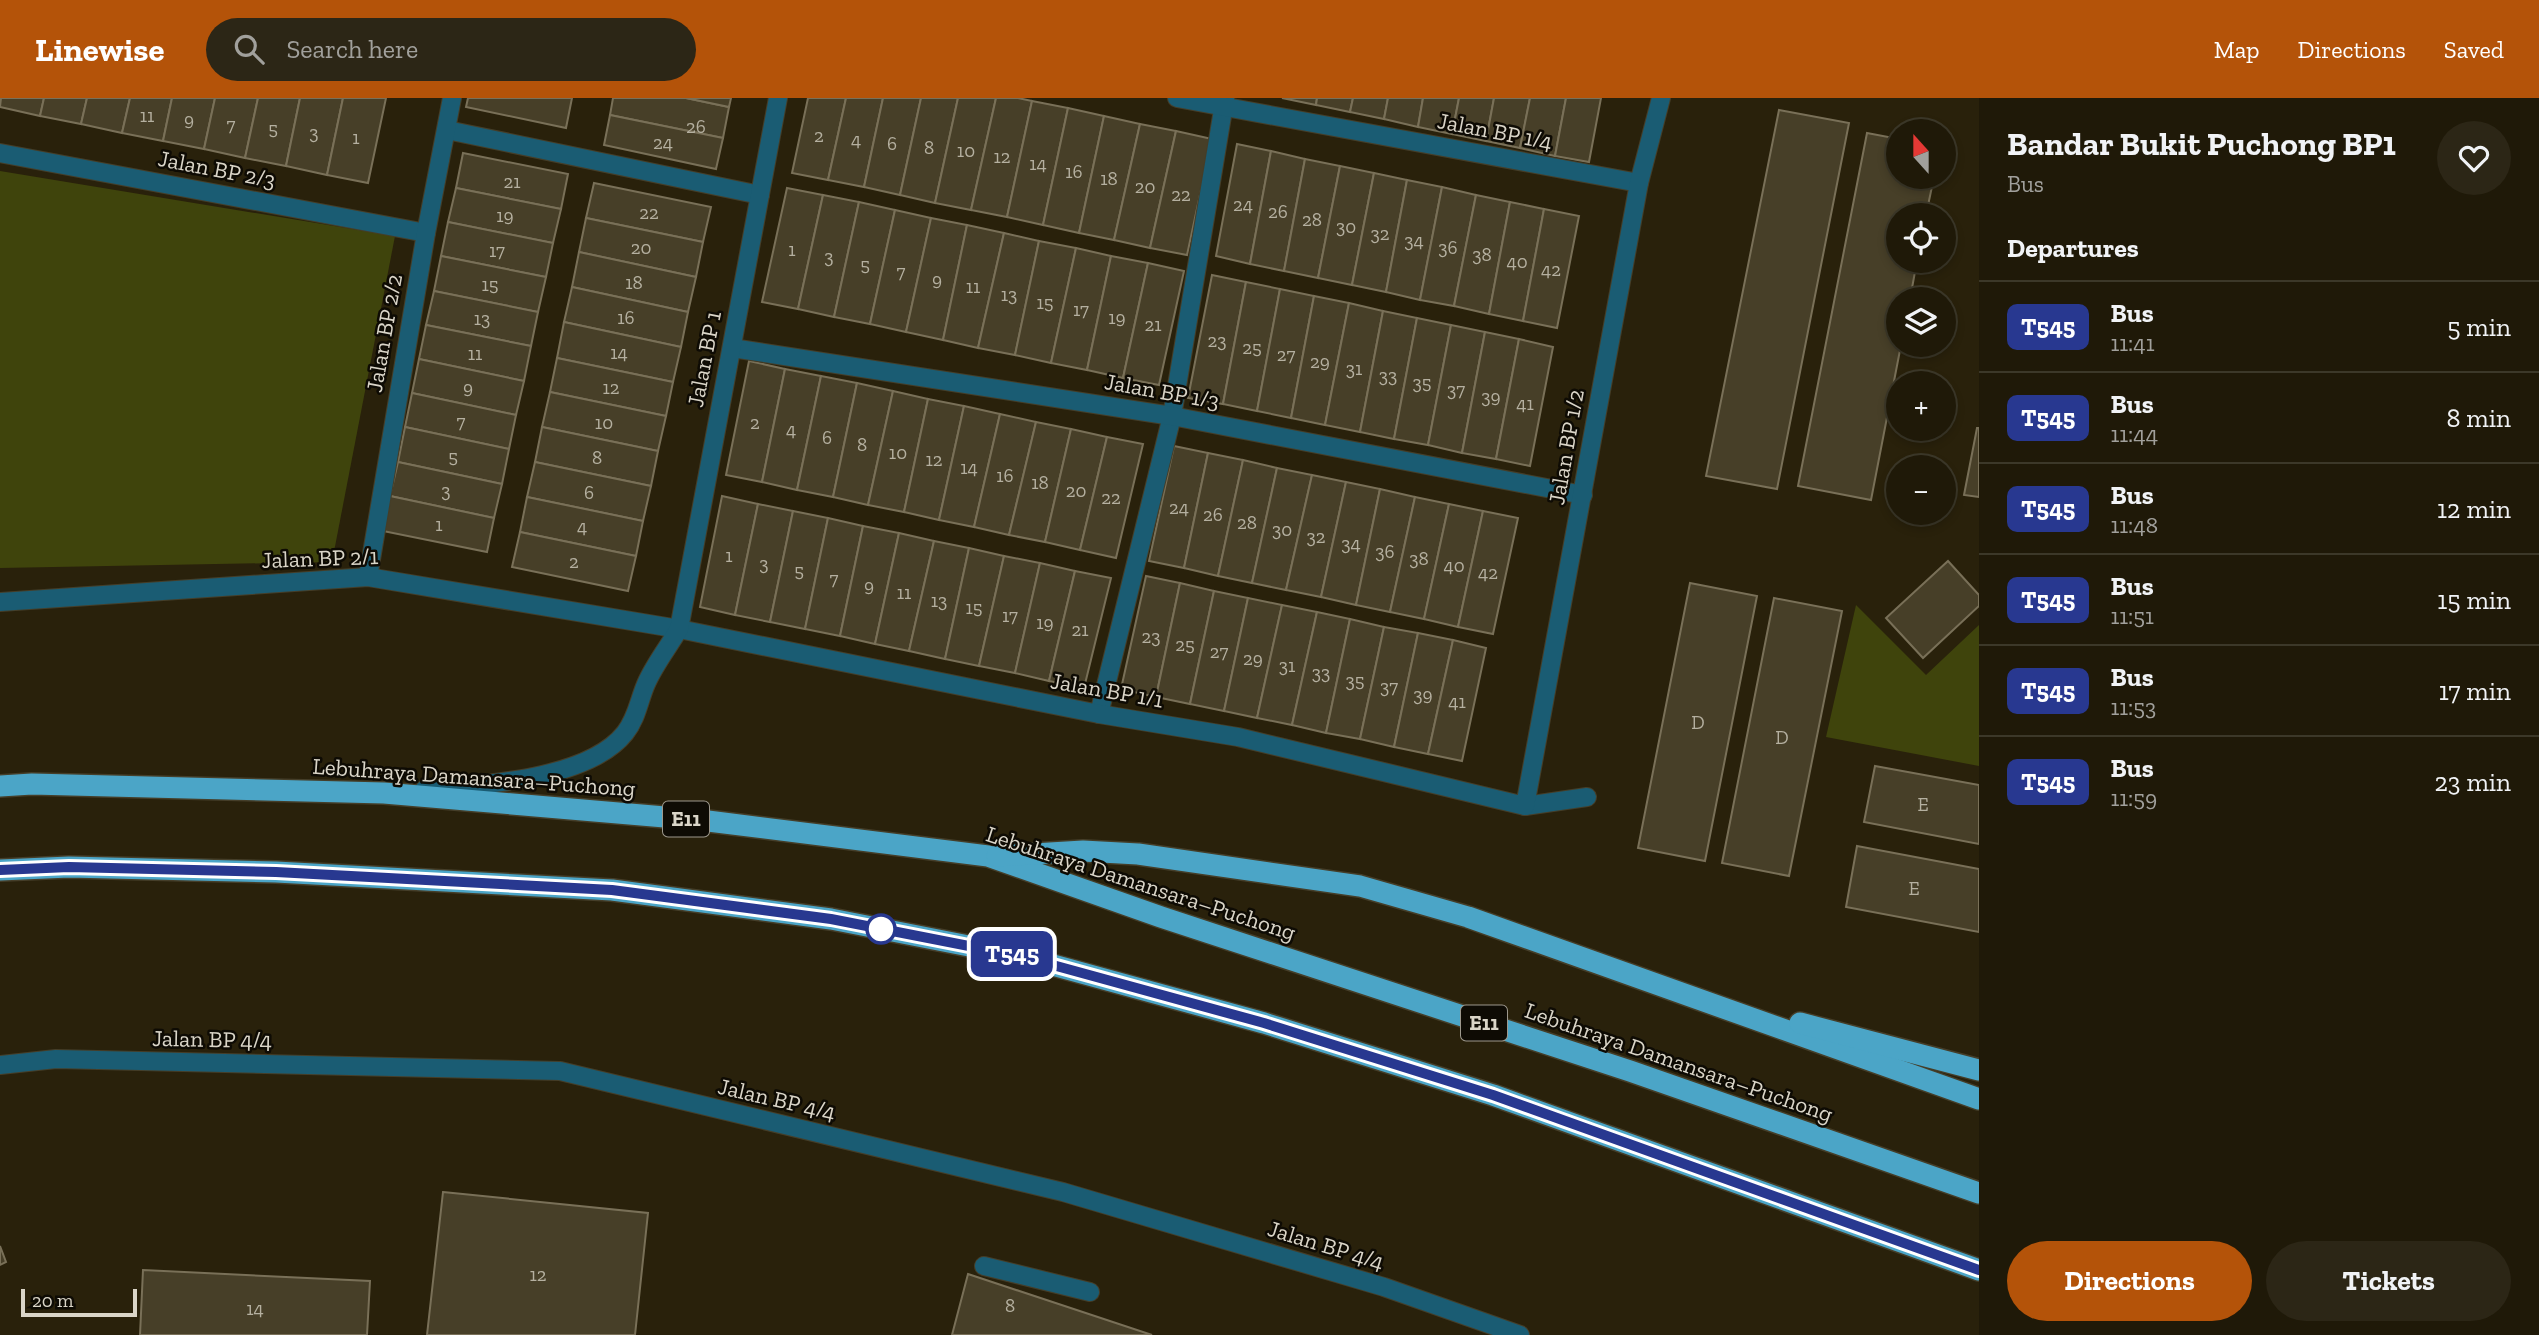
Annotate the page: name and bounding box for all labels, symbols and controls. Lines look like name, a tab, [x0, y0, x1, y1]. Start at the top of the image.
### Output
search box	[206, 18, 696, 81]
text: Linewise	[35, 30, 164, 69]
icon: search	[230, 30, 268, 68]
text: Search here	[286, 33, 418, 65]
text: Map	[2214, 35, 2260, 64]
text: Directions	[2298, 35, 2406, 64]
text: Saved	[2444, 35, 2504, 64]
house number: 11	[140, 104, 154, 127]
street label: Jalan BP 1/4	[1435, 106, 1555, 156]
house number: 9	[184, 108, 194, 131]
house number: 7	[227, 113, 236, 136]
house number: 26	[686, 115, 706, 138]
house number: 5	[268, 117, 278, 140]
north arrow	[1886, 119, 1956, 189]
map controls	[1886, 119, 1956, 525]
house number: 3	[309, 121, 319, 144]
button: heart	[2437, 121, 2511, 195]
house number: 2	[814, 124, 824, 147]
text: Bandar Bukit Puchong BP1	[2007, 124, 2396, 163]
house number: 1	[352, 126, 360, 149]
house number: 4	[851, 128, 861, 151]
house number: 24	[653, 131, 673, 154]
house number: 6	[887, 132, 897, 155]
house number: 8	[924, 136, 934, 159]
house number: 10	[957, 139, 975, 162]
street label: Jalan BP 2/3	[156, 144, 278, 194]
house number: 12	[993, 145, 1011, 168]
house number: 14	[1029, 152, 1047, 175]
house number: 16	[1065, 160, 1083, 183]
house number: 18	[1100, 167, 1118, 190]
house number: 21	[503, 170, 521, 193]
text: Bus	[2007, 170, 2044, 198]
house number: 20	[1135, 175, 1155, 198]
house number: 22	[1171, 183, 1191, 206]
house number: 24	[1233, 193, 1253, 216]
house number: 26	[1268, 200, 1288, 223]
house number: 22	[639, 201, 659, 224]
button: locate	[1886, 203, 1956, 273]
house number: 19	[496, 204, 514, 227]
house number: 28	[1302, 208, 1322, 231]
house number: 30	[1336, 215, 1356, 238]
house number: 32	[1370, 222, 1390, 245]
house number: 34	[1404, 229, 1424, 252]
text: Departures	[2007, 232, 2139, 264]
house number: 20	[631, 236, 651, 259]
house number: 36	[1438, 236, 1458, 259]
house number: 1	[788, 238, 796, 261]
house number: 17	[489, 239, 505, 262]
house number: 38	[1472, 243, 1492, 266]
house number: 3	[824, 245, 834, 268]
house number: 40	[1506, 250, 1528, 273]
house number: 5	[860, 253, 870, 276]
house number: 42	[1541, 258, 1561, 281]
house number: 7	[897, 260, 906, 283]
house number: 9	[932, 268, 942, 291]
house number: 18	[625, 271, 643, 294]
street label: Jalan BP 2/2	[360, 272, 408, 394]
house number: 15	[481, 273, 499, 296]
house number: 11	[966, 275, 980, 298]
house number: 13	[1001, 283, 1017, 306]
button: layers	[1886, 287, 1956, 357]
house number: 15	[1036, 291, 1054, 314]
text: Bus	[2110, 297, 2154, 329]
house number: 17	[1073, 298, 1089, 321]
house number: 16	[617, 306, 635, 329]
house number: 19	[1108, 306, 1126, 329]
house number: 13	[474, 307, 490, 330]
street label: Jalan BP 1	[681, 308, 727, 409]
text: 5 min	[2447, 311, 2511, 343]
text: T545	[2021, 312, 2075, 341]
house number: 21	[1144, 313, 1162, 336]
house number: 23	[1207, 329, 1227, 352]
text: 11:41	[2110, 329, 2155, 357]
house number: 25	[1242, 336, 1262, 359]
house number: 14	[610, 341, 628, 364]
house number: 11	[468, 342, 482, 365]
house number: 27	[1277, 343, 1295, 366]
house number: 29	[1310, 350, 1330, 373]
house number: 31	[1346, 357, 1362, 380]
house number: 33	[1379, 364, 1397, 387]
street label: Jalan BP 1/3	[1102, 367, 1222, 415]
house number: 35	[1412, 371, 1432, 394]
button: +	[1886, 371, 1956, 441]
house number: 9	[463, 376, 473, 399]
house number: 12	[602, 376, 620, 399]
house number: 37	[1447, 378, 1465, 401]
house number: 39	[1481, 385, 1501, 408]
street label: Jalan BP 1/2	[1542, 387, 1590, 507]
text: Bus	[2110, 388, 2154, 420]
house number: 41	[1516, 392, 1534, 415]
text: 8 min	[2446, 402, 2511, 434]
text: T545	[2021, 403, 2075, 432]
house number: 7	[457, 410, 466, 433]
house number: 10	[595, 411, 613, 434]
house number: 2	[750, 411, 760, 434]
house number: 4	[786, 418, 796, 441]
text: 11:44	[2110, 420, 2158, 448]
house number: 6	[822, 426, 832, 449]
house number: 8	[857, 433, 867, 456]
house number: 10	[889, 441, 907, 464]
house number: 5	[448, 445, 458, 468]
house number: 8	[592, 446, 602, 469]
house number: 12	[925, 448, 943, 471]
button: −	[1886, 455, 1956, 525]
house number: 14	[960, 456, 978, 479]
house number: 16	[996, 464, 1014, 487]
house number: 18	[1031, 471, 1049, 494]
house number: 3	[441, 479, 451, 502]
house number: 20	[1066, 479, 1086, 502]
text: Bus	[2110, 479, 2154, 511]
house number: 6	[584, 481, 594, 504]
house number: 22	[1101, 486, 1121, 509]
text: 12 min	[2437, 493, 2511, 525]
text: T545	[2021, 494, 2075, 523]
house number: 24	[1169, 496, 1189, 519]
house number: 26	[1203, 503, 1223, 526]
house number: 28	[1237, 511, 1257, 534]
text: 11:48	[2110, 511, 2158, 539]
house number: 1	[435, 513, 443, 536]
house number: 4	[577, 515, 587, 538]
house number: 30	[1272, 518, 1292, 541]
house number: 32	[1306, 525, 1326, 548]
house number: 34	[1341, 532, 1361, 555]
house number: 36	[1375, 540, 1395, 563]
street label: Jalan BP 2/1	[261, 542, 379, 574]
house number: 1	[725, 544, 733, 567]
house number: 38	[1409, 547, 1429, 570]
house number: 2	[569, 550, 579, 573]
house number: 3	[759, 552, 769, 575]
house number: 40	[1443, 554, 1465, 577]
house number: 5	[794, 559, 804, 582]
house number: 42	[1478, 561, 1498, 584]
house number: 7	[830, 567, 839, 590]
text: Bus	[2110, 570, 2154, 602]
house number: 9	[864, 574, 874, 597]
house number: 11	[897, 581, 911, 604]
text: 15 min	[2437, 584, 2511, 616]
text: T545	[2021, 585, 2075, 614]
house number: 13	[931, 589, 947, 612]
house number: 15	[965, 596, 983, 619]
text: 11:51	[2110, 602, 2154, 630]
house number: 17	[1002, 604, 1018, 627]
house number: 19	[1036, 611, 1054, 634]
house number: 21	[1071, 618, 1089, 641]
house number: 23	[1141, 625, 1161, 648]
house number: 25	[1175, 633, 1195, 656]
house number: 27	[1210, 640, 1228, 663]
house number: 29	[1243, 647, 1263, 670]
house number: 31	[1279, 654, 1295, 677]
house number: 33	[1312, 661, 1330, 684]
text: Bus	[2110, 661, 2154, 693]
street label: Jalan BP 1/1	[1048, 666, 1166, 714]
house number: 35	[1345, 669, 1365, 692]
house number: 37	[1380, 675, 1398, 698]
text: 17 min	[2439, 675, 2511, 707]
text: T545	[2021, 676, 2075, 705]
house number: 39	[1413, 683, 1433, 706]
house number: 41	[1448, 690, 1466, 713]
text: 11:53	[2110, 693, 2156, 721]
house number: D	[1691, 711, 1705, 734]
house number: D	[1775, 726, 1789, 749]
street label: Lebuhraya Damansara–Puchong	[312, 752, 637, 802]
text: Bus	[2110, 752, 2154, 784]
text: 23 min	[2434, 766, 2511, 798]
text: T545	[2021, 767, 2075, 796]
text: 11:59	[2110, 784, 2157, 812]
house number: E	[1917, 793, 1929, 816]
road number: E11	[663, 802, 709, 836]
street label: Lebuhraya Damansara–Puchong	[983, 820, 1300, 946]
house number: E	[1908, 877, 1920, 900]
unlabelled marker	[866, 914, 896, 944]
line badge: T545	[963, 931, 1061, 977]
text: T545	[985, 939, 1039, 968]
street label: Lebuhraya Damansara–Puchong	[1521, 996, 1837, 1128]
road number: E11	[1461, 1006, 1507, 1040]
street label: Jalan BP 4/4	[152, 1024, 272, 1054]
street label: Jalan BP 4/4	[715, 1072, 839, 1126]
street label: Jalan BP 4/4	[1265, 1214, 1387, 1276]
button: Directions	[2007, 1241, 2252, 1321]
button: Tickets	[2266, 1241, 2511, 1321]
house number: 12	[529, 1263, 547, 1286]
scale bar	[21, 1286, 136, 1318]
text: 20 m	[32, 1289, 73, 1312]
house number: 8	[1005, 1294, 1015, 1317]
house number: 14	[246, 1297, 264, 1320]

